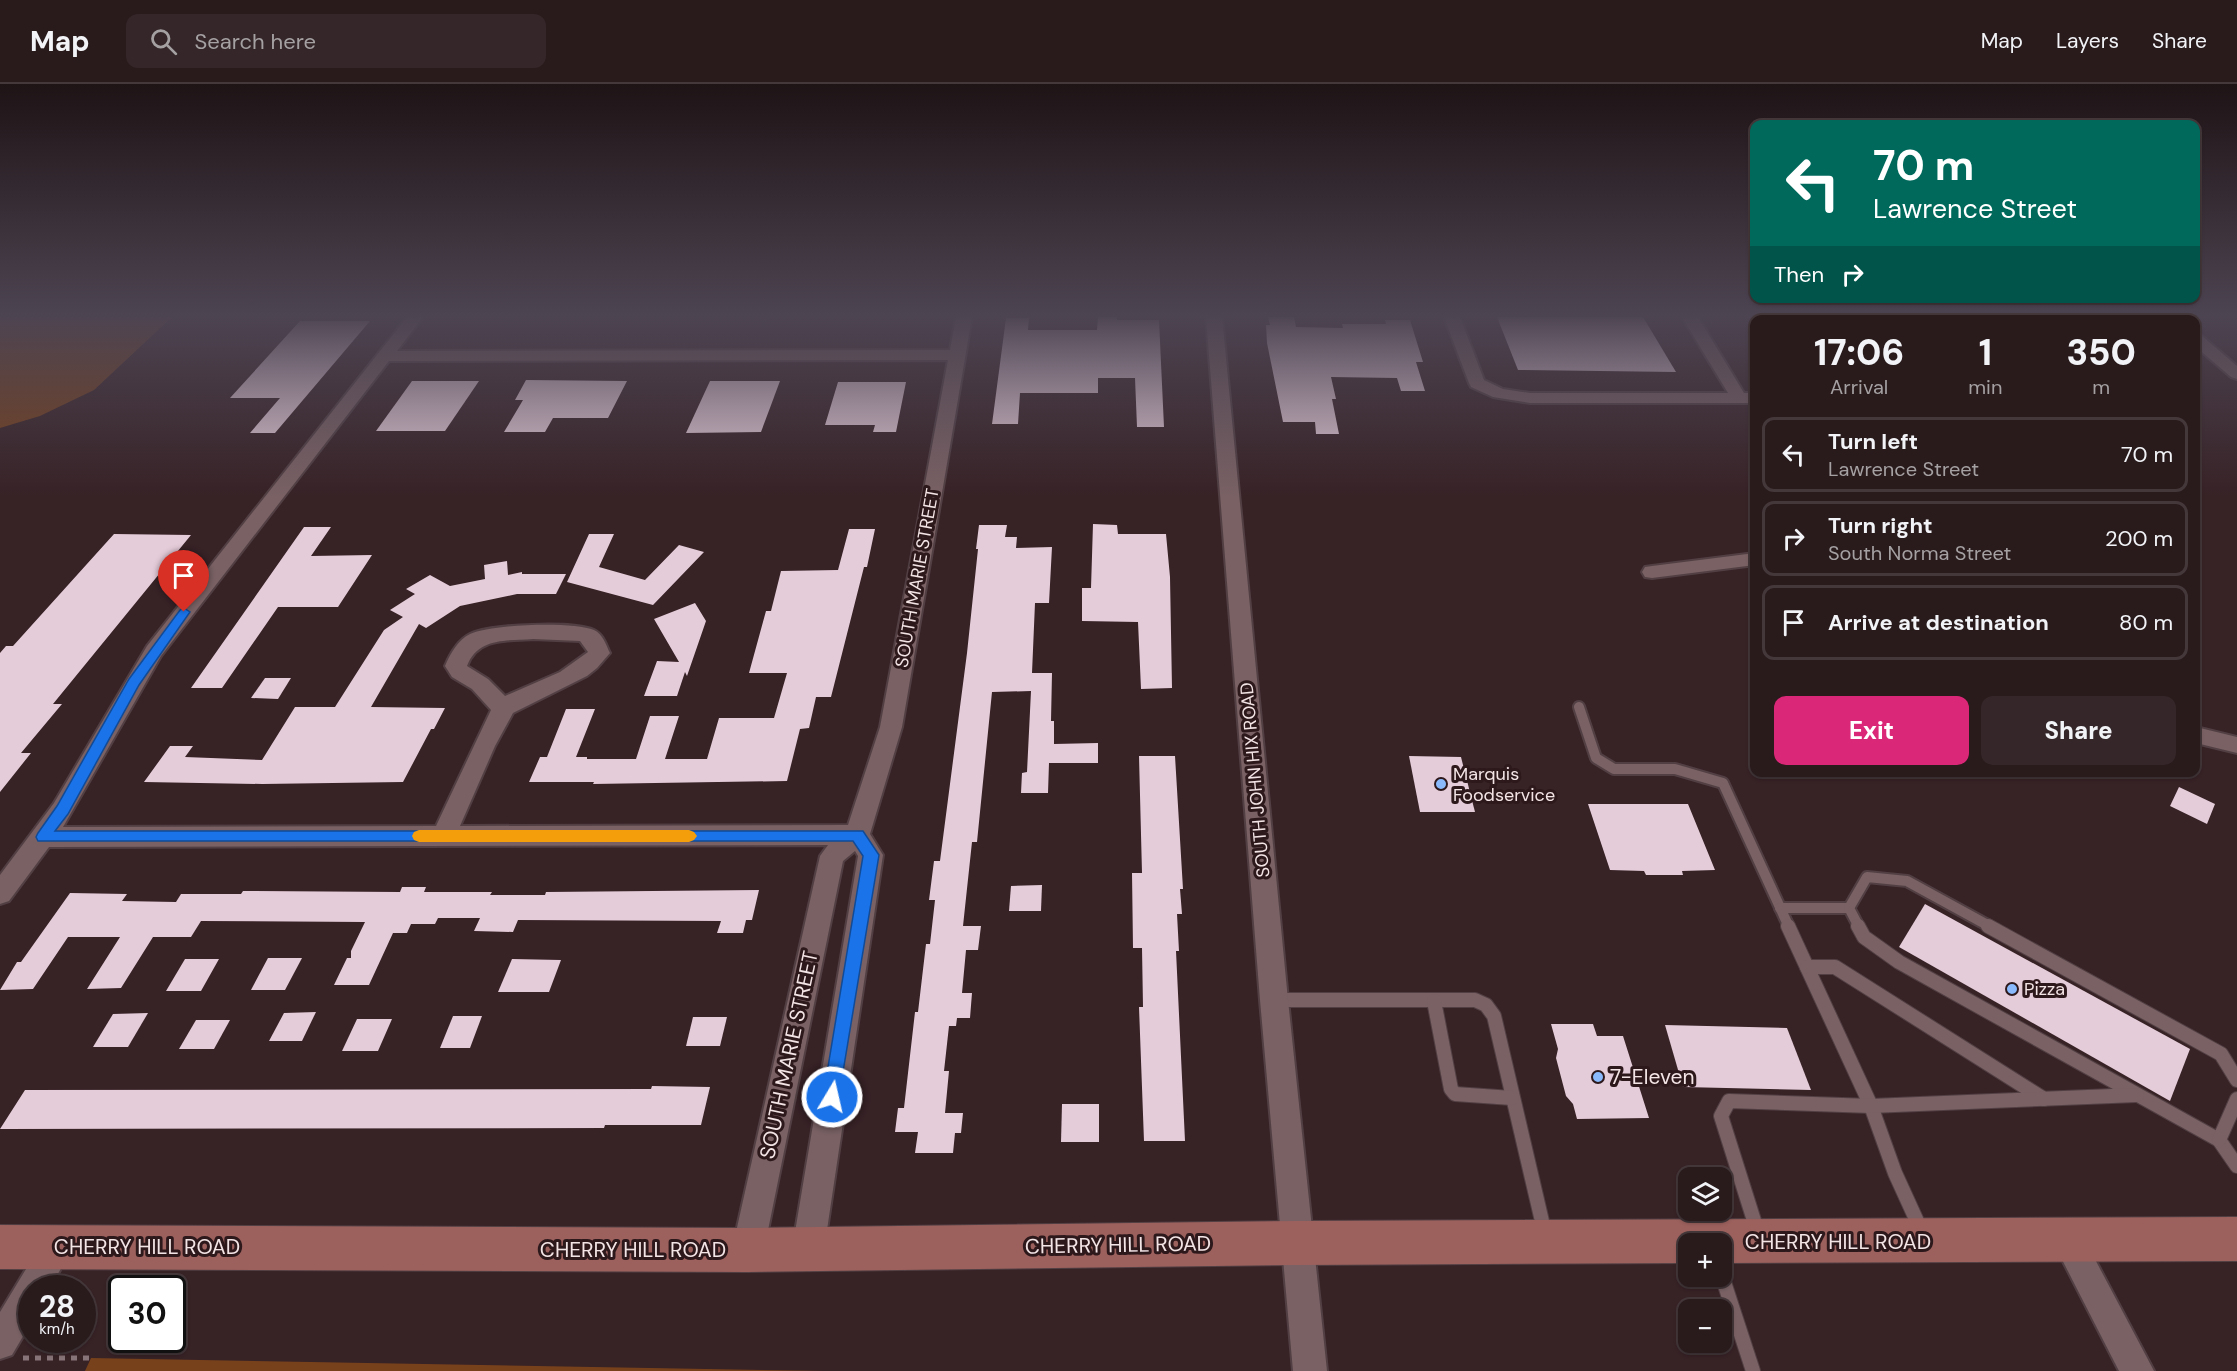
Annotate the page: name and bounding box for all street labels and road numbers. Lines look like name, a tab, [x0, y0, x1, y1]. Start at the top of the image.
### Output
street label: SOUTH MARIE STREET	[889, 486, 945, 670]
street label: SOUTH JOHN HIX ROAD	[1235, 681, 1275, 879]
street label: SOUTH MARIE STREET	[753, 948, 825, 1162]
street label: CHERRY HILL ROAD	[1745, 1228, 1931, 1256]
street label: CHERRY HILL ROAD	[1025, 1229, 1211, 1261]
street label: CHERRY HILL ROAD	[54, 1233, 240, 1261]
street label: CHERRY HILL ROAD	[540, 1236, 726, 1264]

